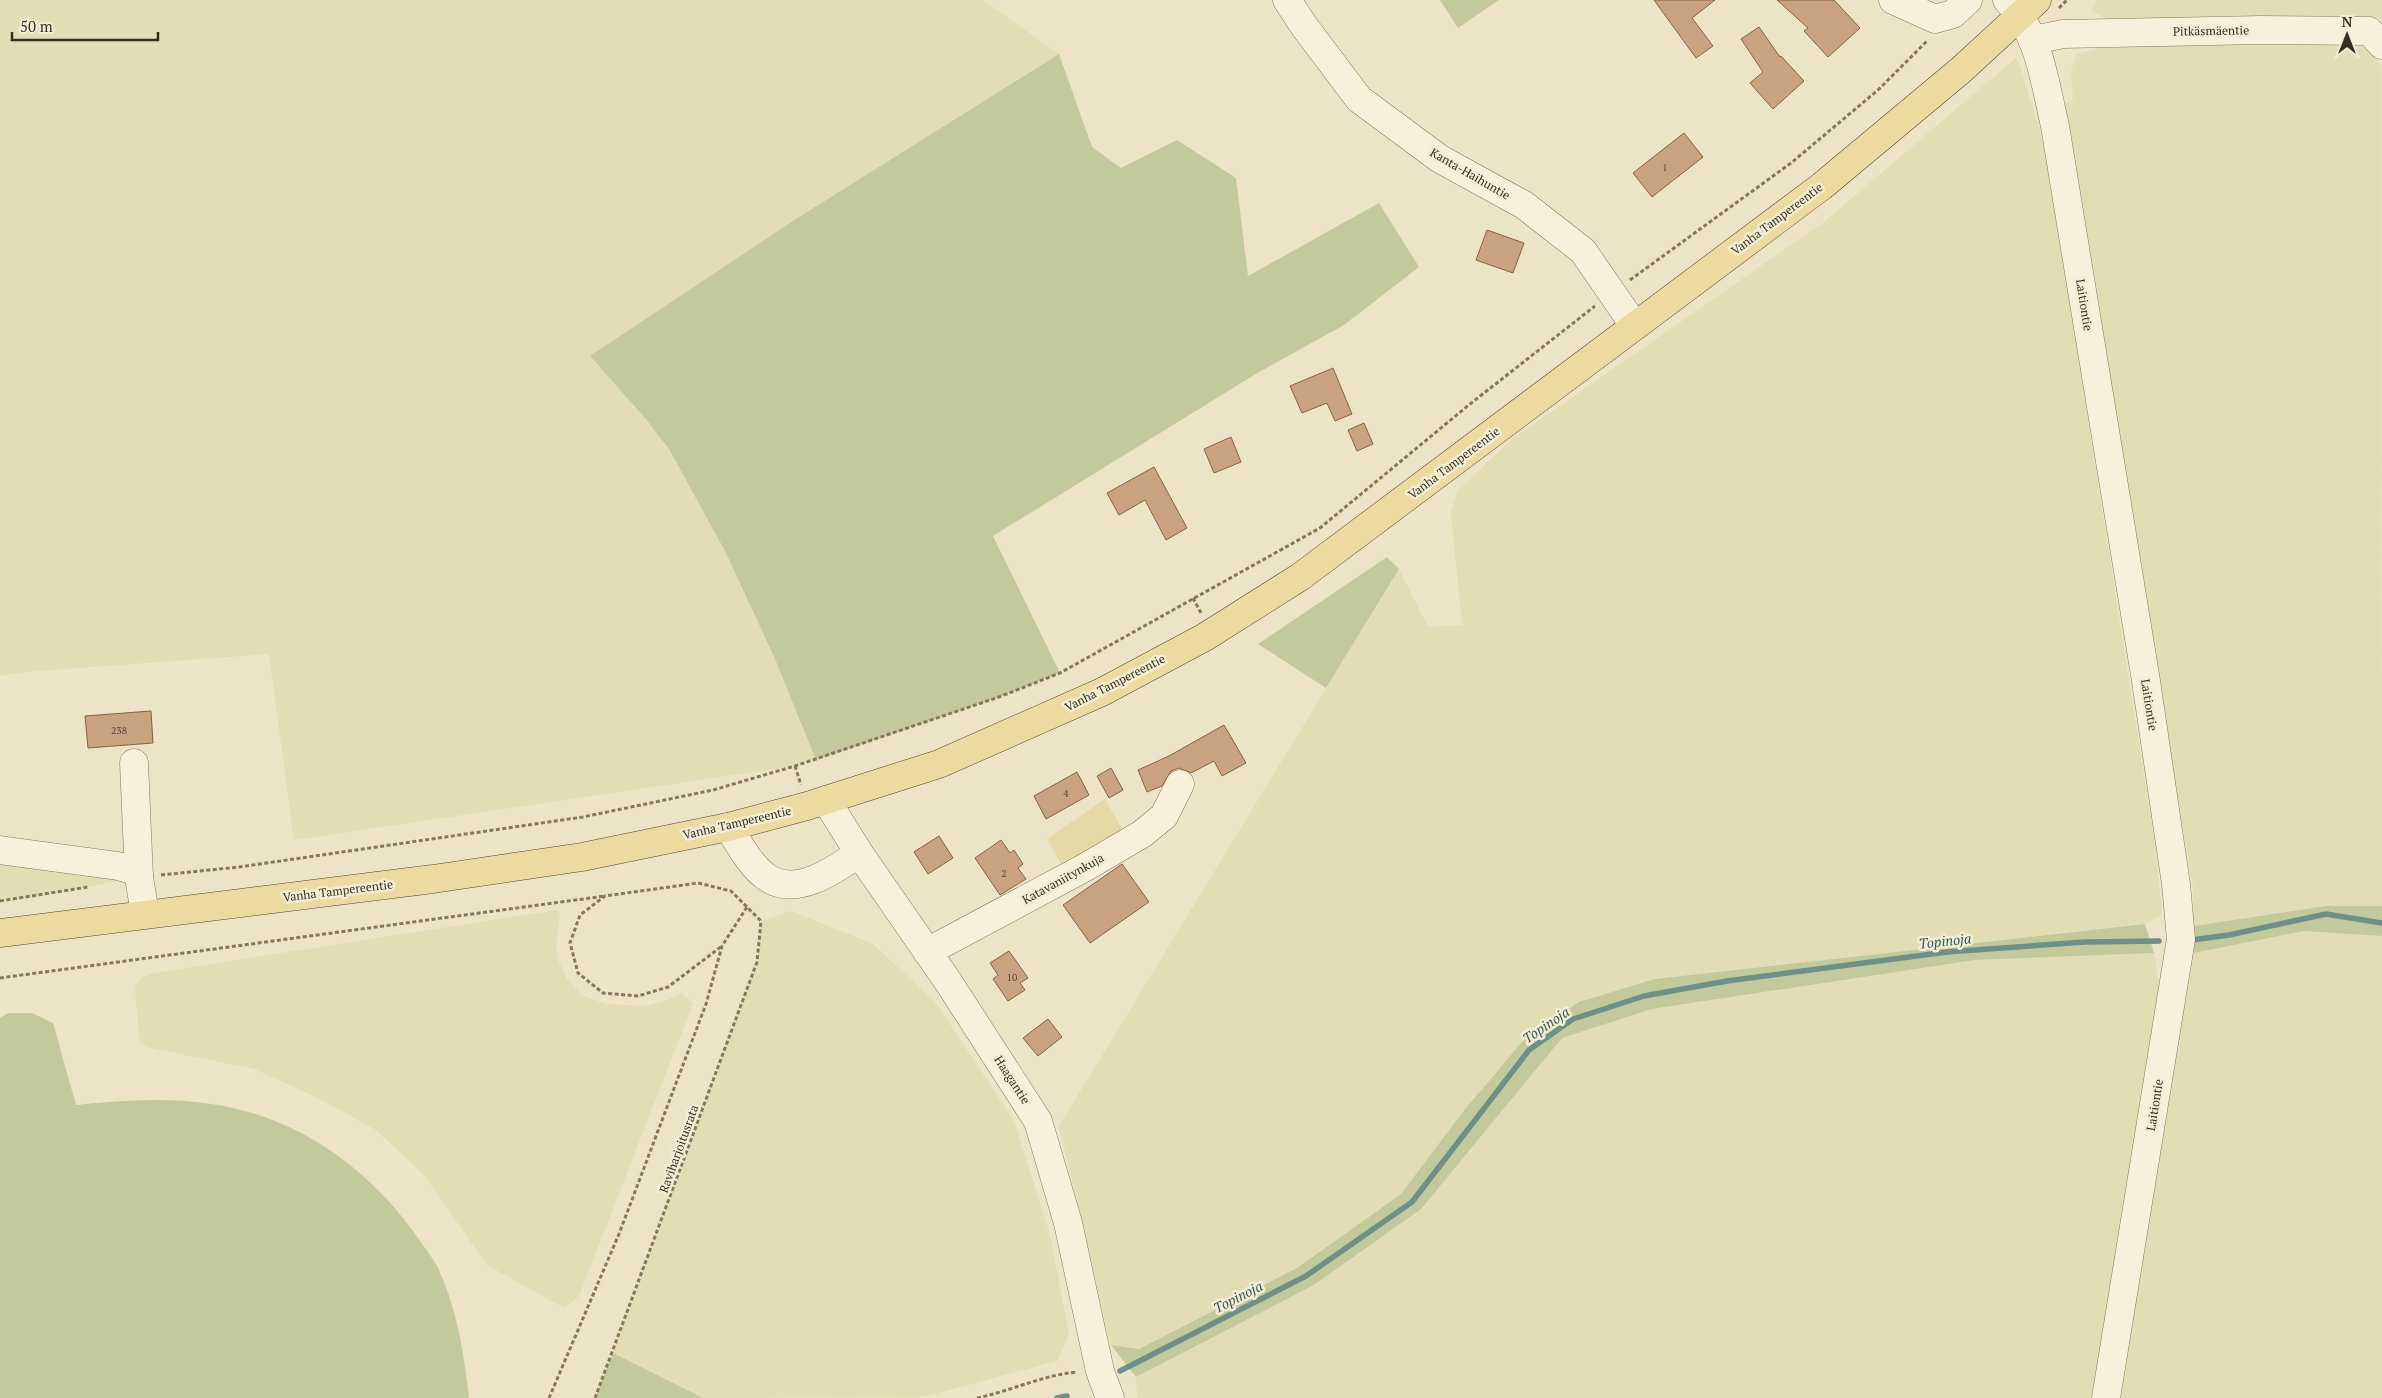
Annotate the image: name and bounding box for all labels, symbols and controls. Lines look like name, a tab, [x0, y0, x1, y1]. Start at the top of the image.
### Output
scale bar	[12, 10, 159, 42]
north arrow	[2322, 10, 2372, 60]
text: N	[2342, 12, 2353, 31]
text: 50 m	[20, 16, 53, 36]
street label: Pitkäsmäentie	[2173, 22, 2249, 39]
street label: Kanta-Haihuntie	[1427, 145, 1513, 203]
house number: 1	[1662, 161, 1668, 174]
street label: Vanha Tampereentie	[1728, 179, 1825, 258]
street label: Laitiontie	[2073, 278, 2096, 332]
street label: Vanha Tampereentie	[1405, 423, 1502, 502]
street label: Vanha Tampereentie	[1062, 651, 1167, 714]
street label: Laitiontie	[2138, 678, 2161, 732]
house number: 238	[111, 724, 127, 737]
house number: 4	[1063, 787, 1069, 800]
street label: Vanha Tampereentie	[681, 803, 792, 842]
street label: Katavaniitynkuja	[1019, 850, 1106, 907]
house number: 2	[1001, 867, 1007, 880]
street label: Vanha Tampereentie	[282, 876, 394, 905]
water label: Topinoja	[1918, 928, 1972, 953]
house number: 10	[1007, 971, 1017, 984]
water label: Topinoja	[1519, 1002, 1573, 1047]
street label: Haagantie	[991, 1053, 1034, 1107]
street label: Laitiontie	[2143, 1078, 2166, 1132]
street label: Raviharjoitusrata	[656, 1103, 701, 1195]
water label: Topinoja	[1210, 1276, 1266, 1317]

